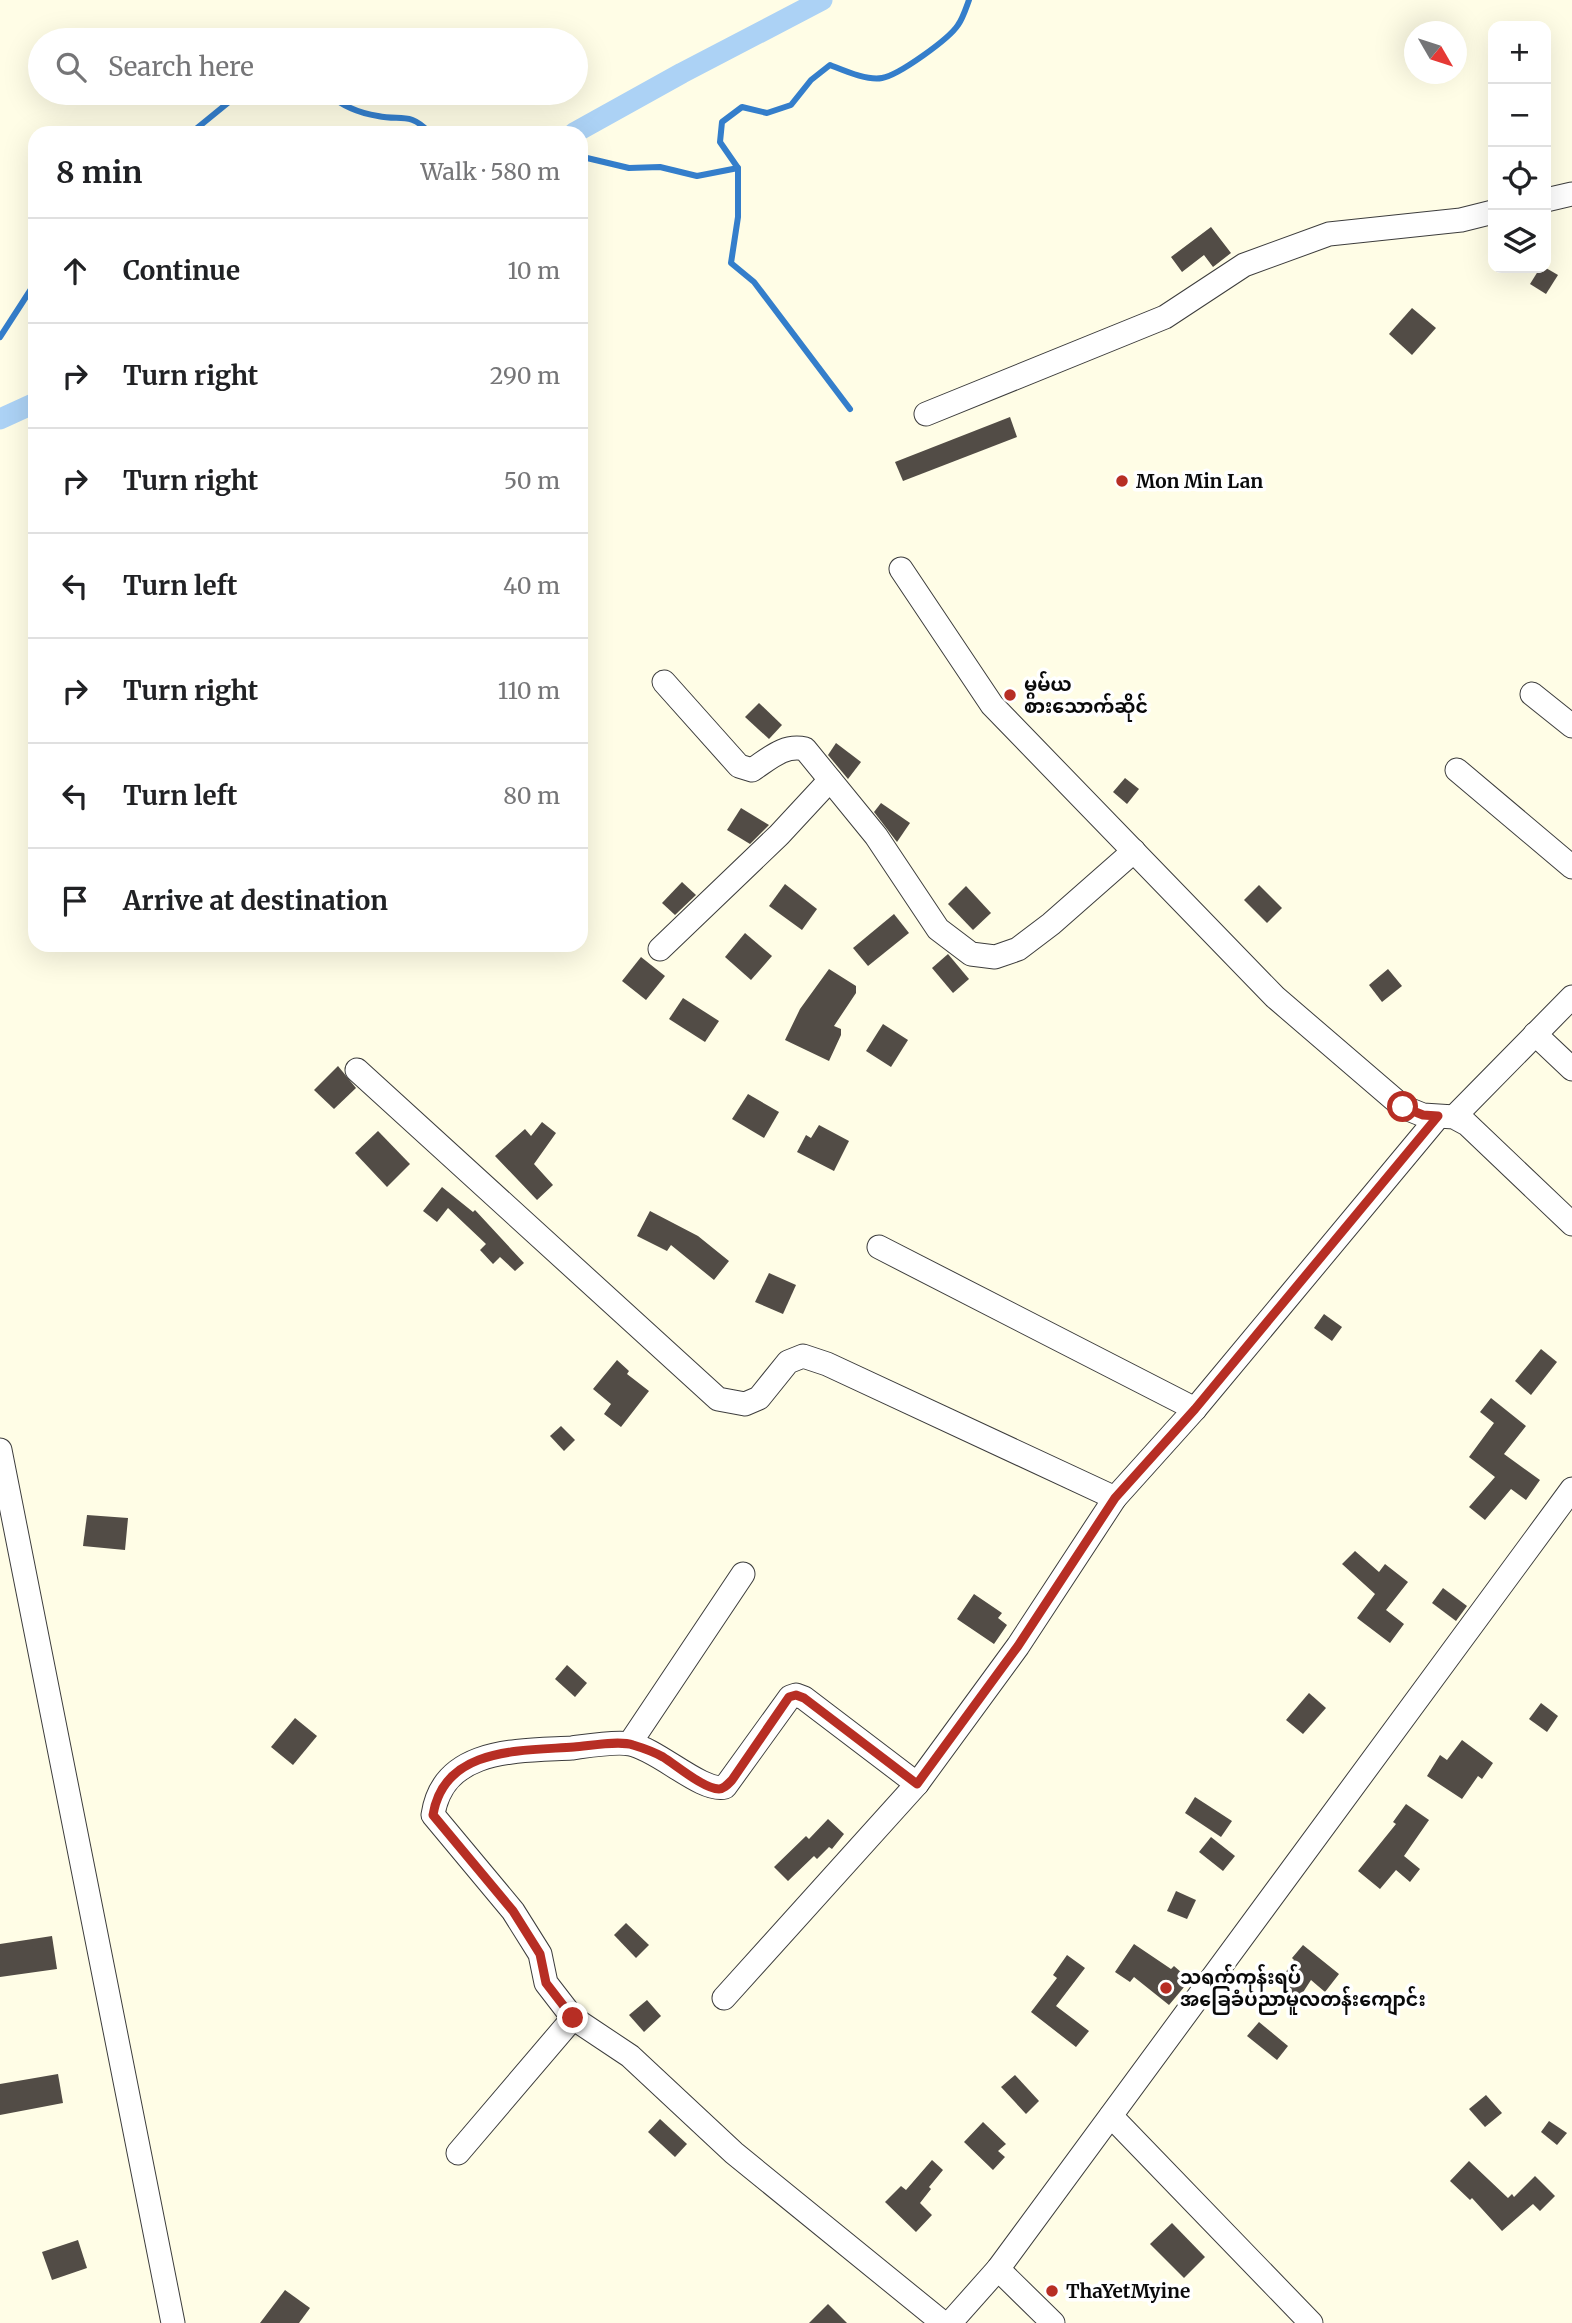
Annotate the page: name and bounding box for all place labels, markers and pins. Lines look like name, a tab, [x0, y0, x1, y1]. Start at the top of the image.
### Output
place label: Mon Min Lan	[1136, 469, 1263, 493]
marker: Mon Min Lan	[1114, 473, 1130, 489]
place label: မွမ်ယ စားသောက်ဆိုင်	[1024, 671, 1148, 722]
marker: မွမ်ယ စားသောက်ဆိုင်	[1002, 687, 1018, 703]
place label: သရက်ကုန်းရပ် အခြေခံပညာမူလတန်းကျောင်း	[1180, 1964, 1426, 2016]
marker: သရက်ကုန်းရပ် အခြေခံပညာမူလတန်းကျောင်း	[1158, 1980, 1174, 1996]
place label: ThaYetMyine	[1066, 2279, 1190, 2303]
marker: ThaYetMyine	[1044, 2283, 1060, 2299]

